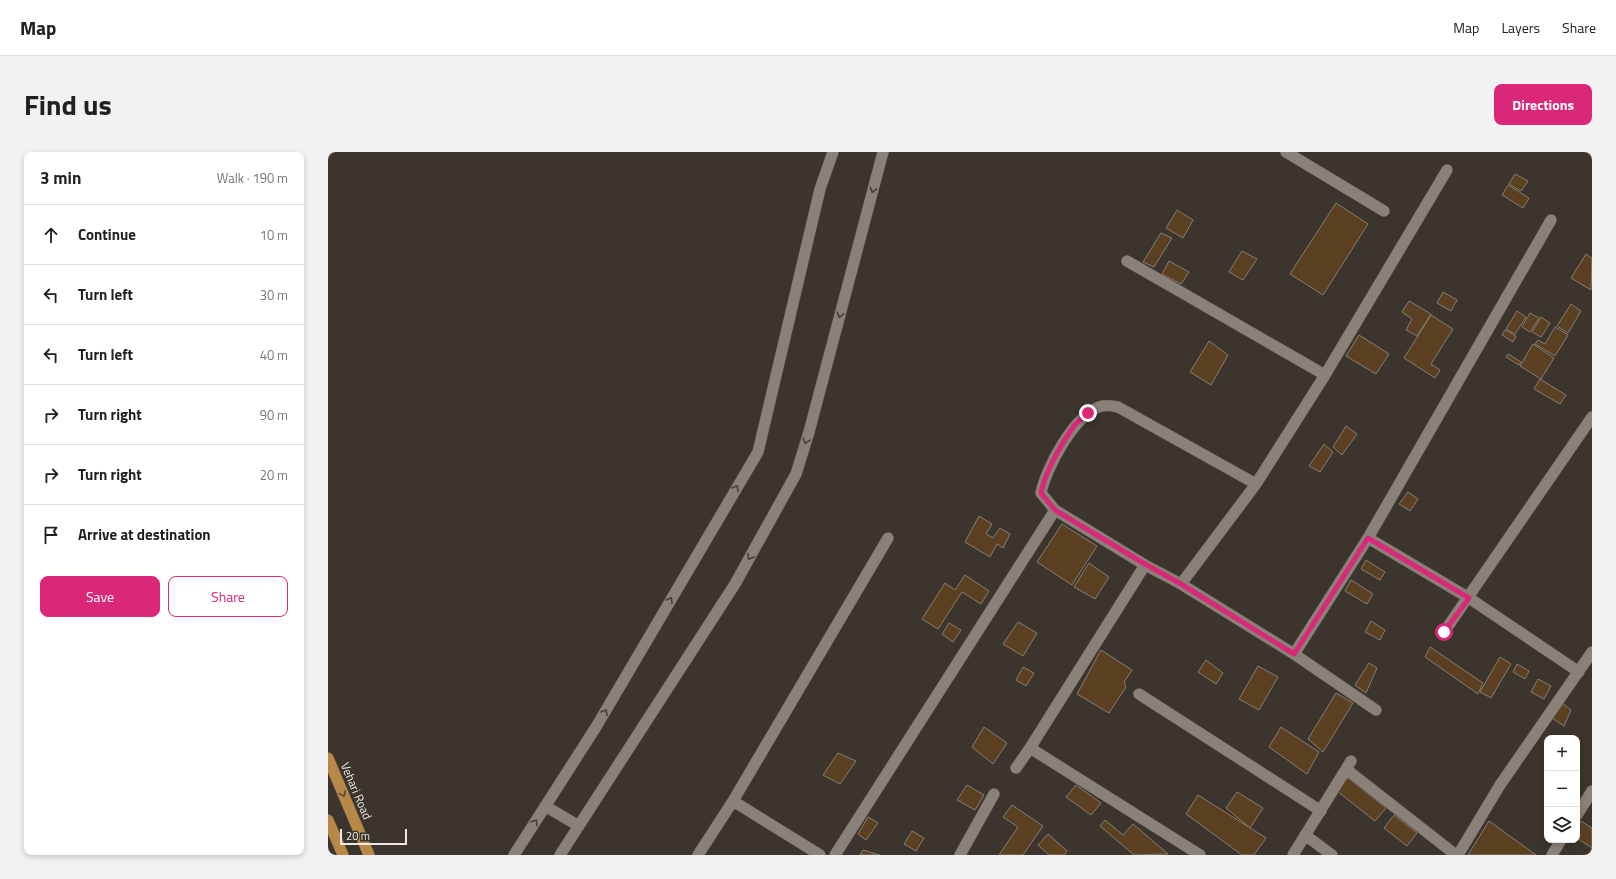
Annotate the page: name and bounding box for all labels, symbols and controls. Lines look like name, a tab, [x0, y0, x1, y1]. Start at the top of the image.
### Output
text: Map	[20, 13, 56, 42]
text: Map	[1453, 17, 1479, 38]
text: Layers	[1501, 17, 1540, 38]
text: Share	[1562, 17, 1596, 38]
text: Find us	[24, 83, 112, 126]
button: Directions	[1494, 84, 1592, 125]
text: 3 min	[40, 165, 81, 191]
text: Walk · 190 m	[217, 168, 288, 188]
one-way arrow	[870, 186, 878, 193]
text: Continue	[78, 223, 136, 246]
icon: ahead	[40, 224, 62, 246]
text: 10 m	[260, 225, 288, 245]
text: Turn left	[78, 283, 133, 306]
icon: left	[40, 284, 62, 306]
text: 30 m	[260, 285, 288, 305]
one-way arrow	[836, 312, 845, 319]
text: Turn left	[78, 343, 133, 366]
icon: left	[40, 344, 62, 366]
text: 40 m	[260, 345, 288, 365]
text: Turn right	[78, 403, 142, 426]
icon: right	[40, 404, 62, 426]
route end	[1079, 404, 1097, 422]
text: 90 m	[260, 405, 288, 425]
one-way arrow	[802, 437, 811, 444]
text: Turn right	[78, 463, 142, 486]
icon: right	[40, 464, 62, 486]
text: 20 m	[260, 465, 288, 485]
one-way arrow	[732, 485, 739, 492]
text: Arrive at destination	[78, 523, 211, 546]
icon: arrive	[40, 524, 62, 546]
one-way arrow	[747, 553, 755, 561]
button: Save	[40, 576, 160, 617]
button: Share	[168, 576, 288, 617]
one-way arrow	[666, 597, 673, 604]
route start	[1435, 623, 1453, 641]
one-way arrow	[600, 709, 607, 716]
map controls	[1544, 735, 1580, 843]
button: +	[1544, 735, 1580, 771]
street label: Vehari Road	[336, 759, 377, 822]
button: −	[1544, 771, 1580, 807]
one-way arrow	[338, 790, 346, 798]
button: layers	[1544, 807, 1580, 843]
one-way arrow	[530, 819, 538, 826]
scale bar	[340, 827, 407, 846]
text: 20 m	[346, 828, 370, 844]

